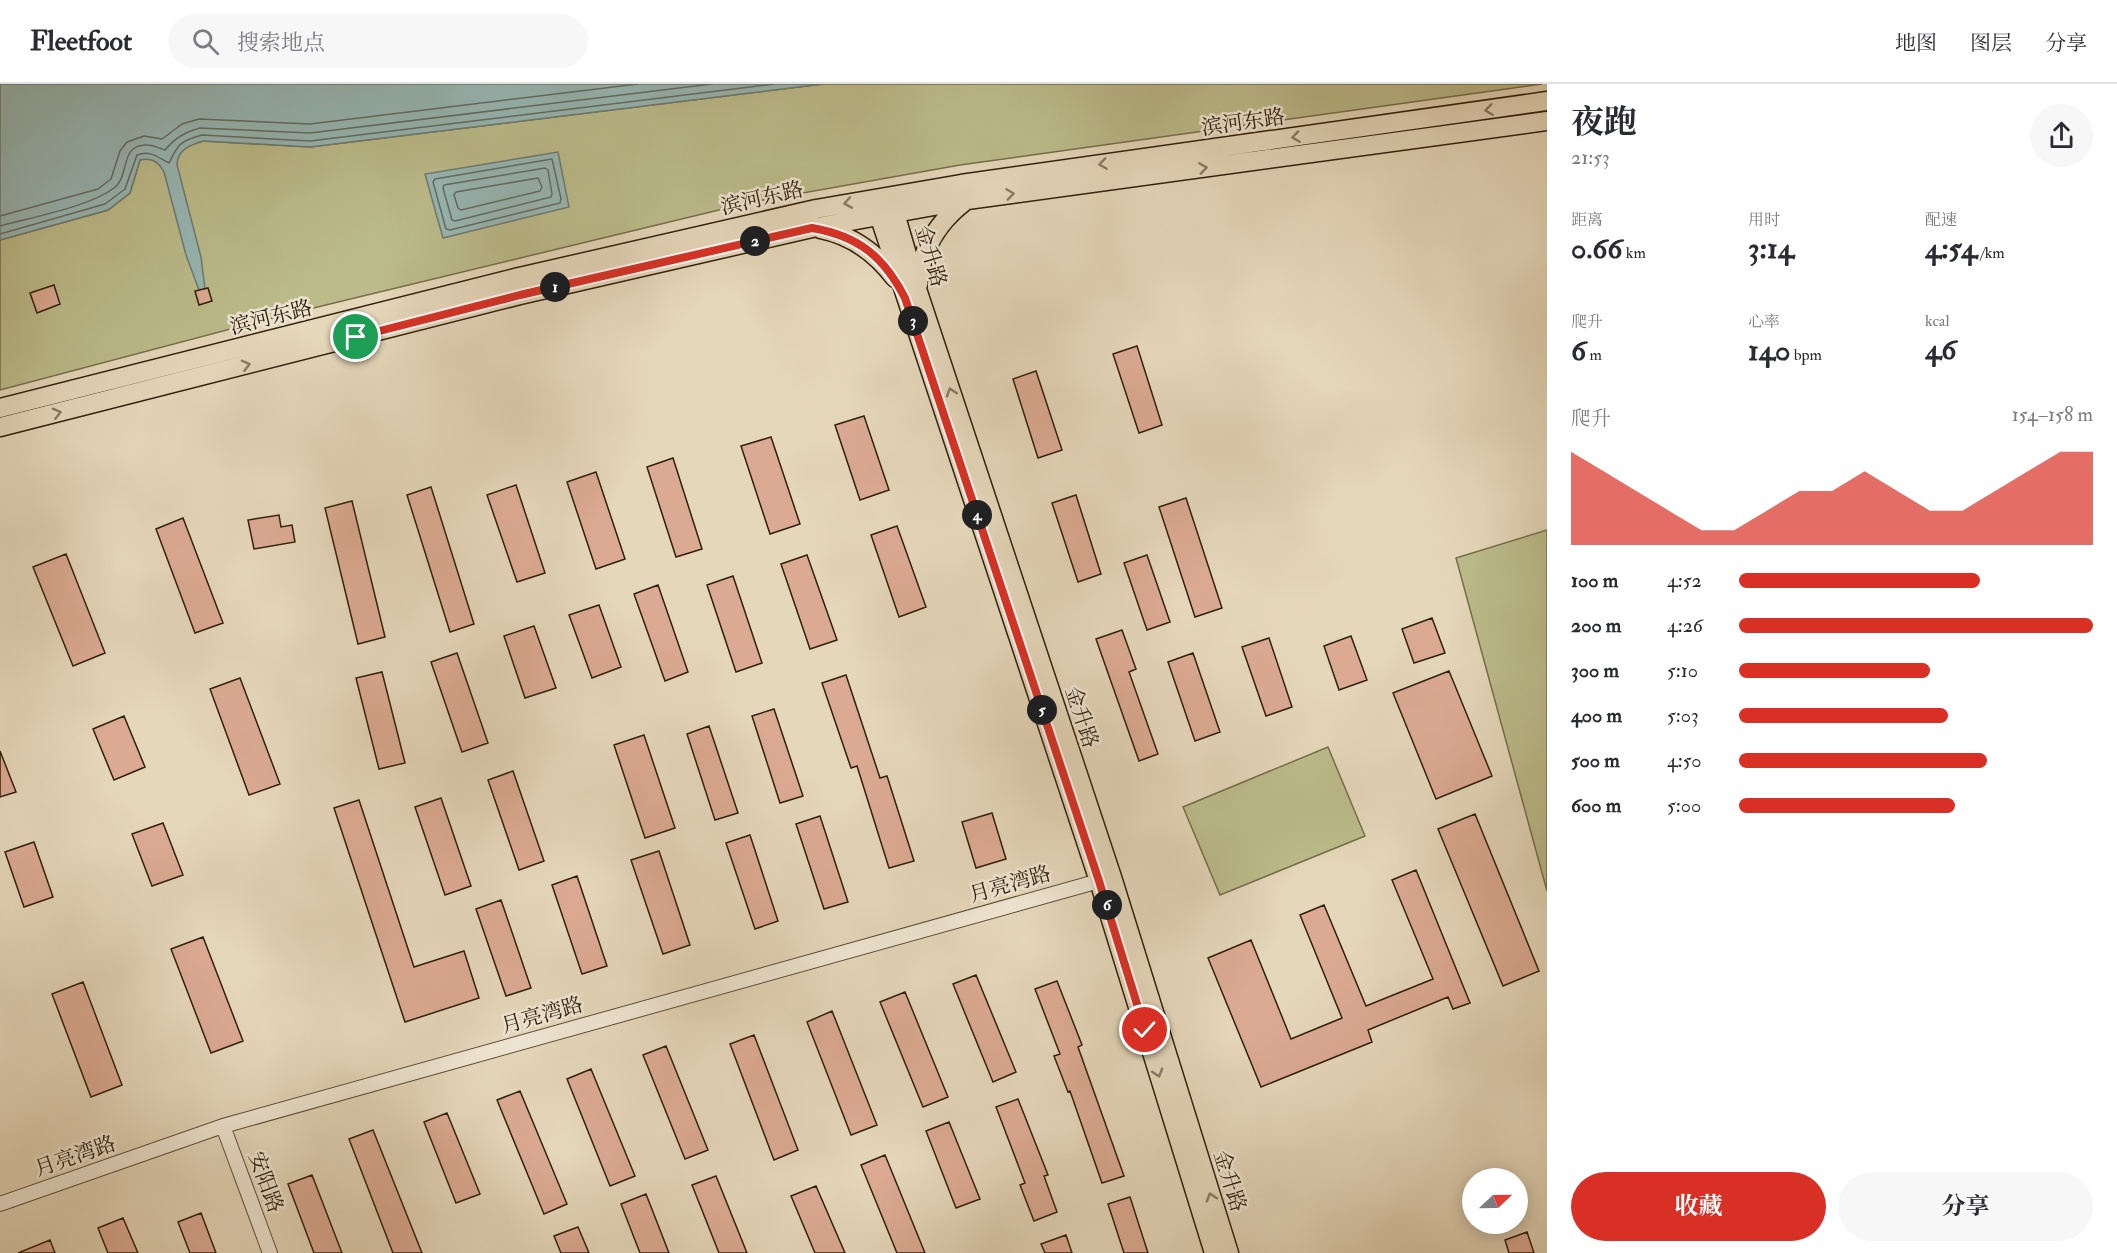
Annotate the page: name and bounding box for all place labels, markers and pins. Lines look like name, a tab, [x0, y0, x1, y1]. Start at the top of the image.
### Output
pin: 2	[740, 226, 770, 256]
pin: 1	[540, 272, 570, 302]
pin: 3	[898, 306, 928, 336]
pin	[330, 311, 381, 362]
pin: 4	[962, 500, 992, 530]
pin: 5	[1027, 695, 1057, 725]
pin: 6	[1092, 890, 1122, 920]
pin	[1119, 1004, 1170, 1055]

